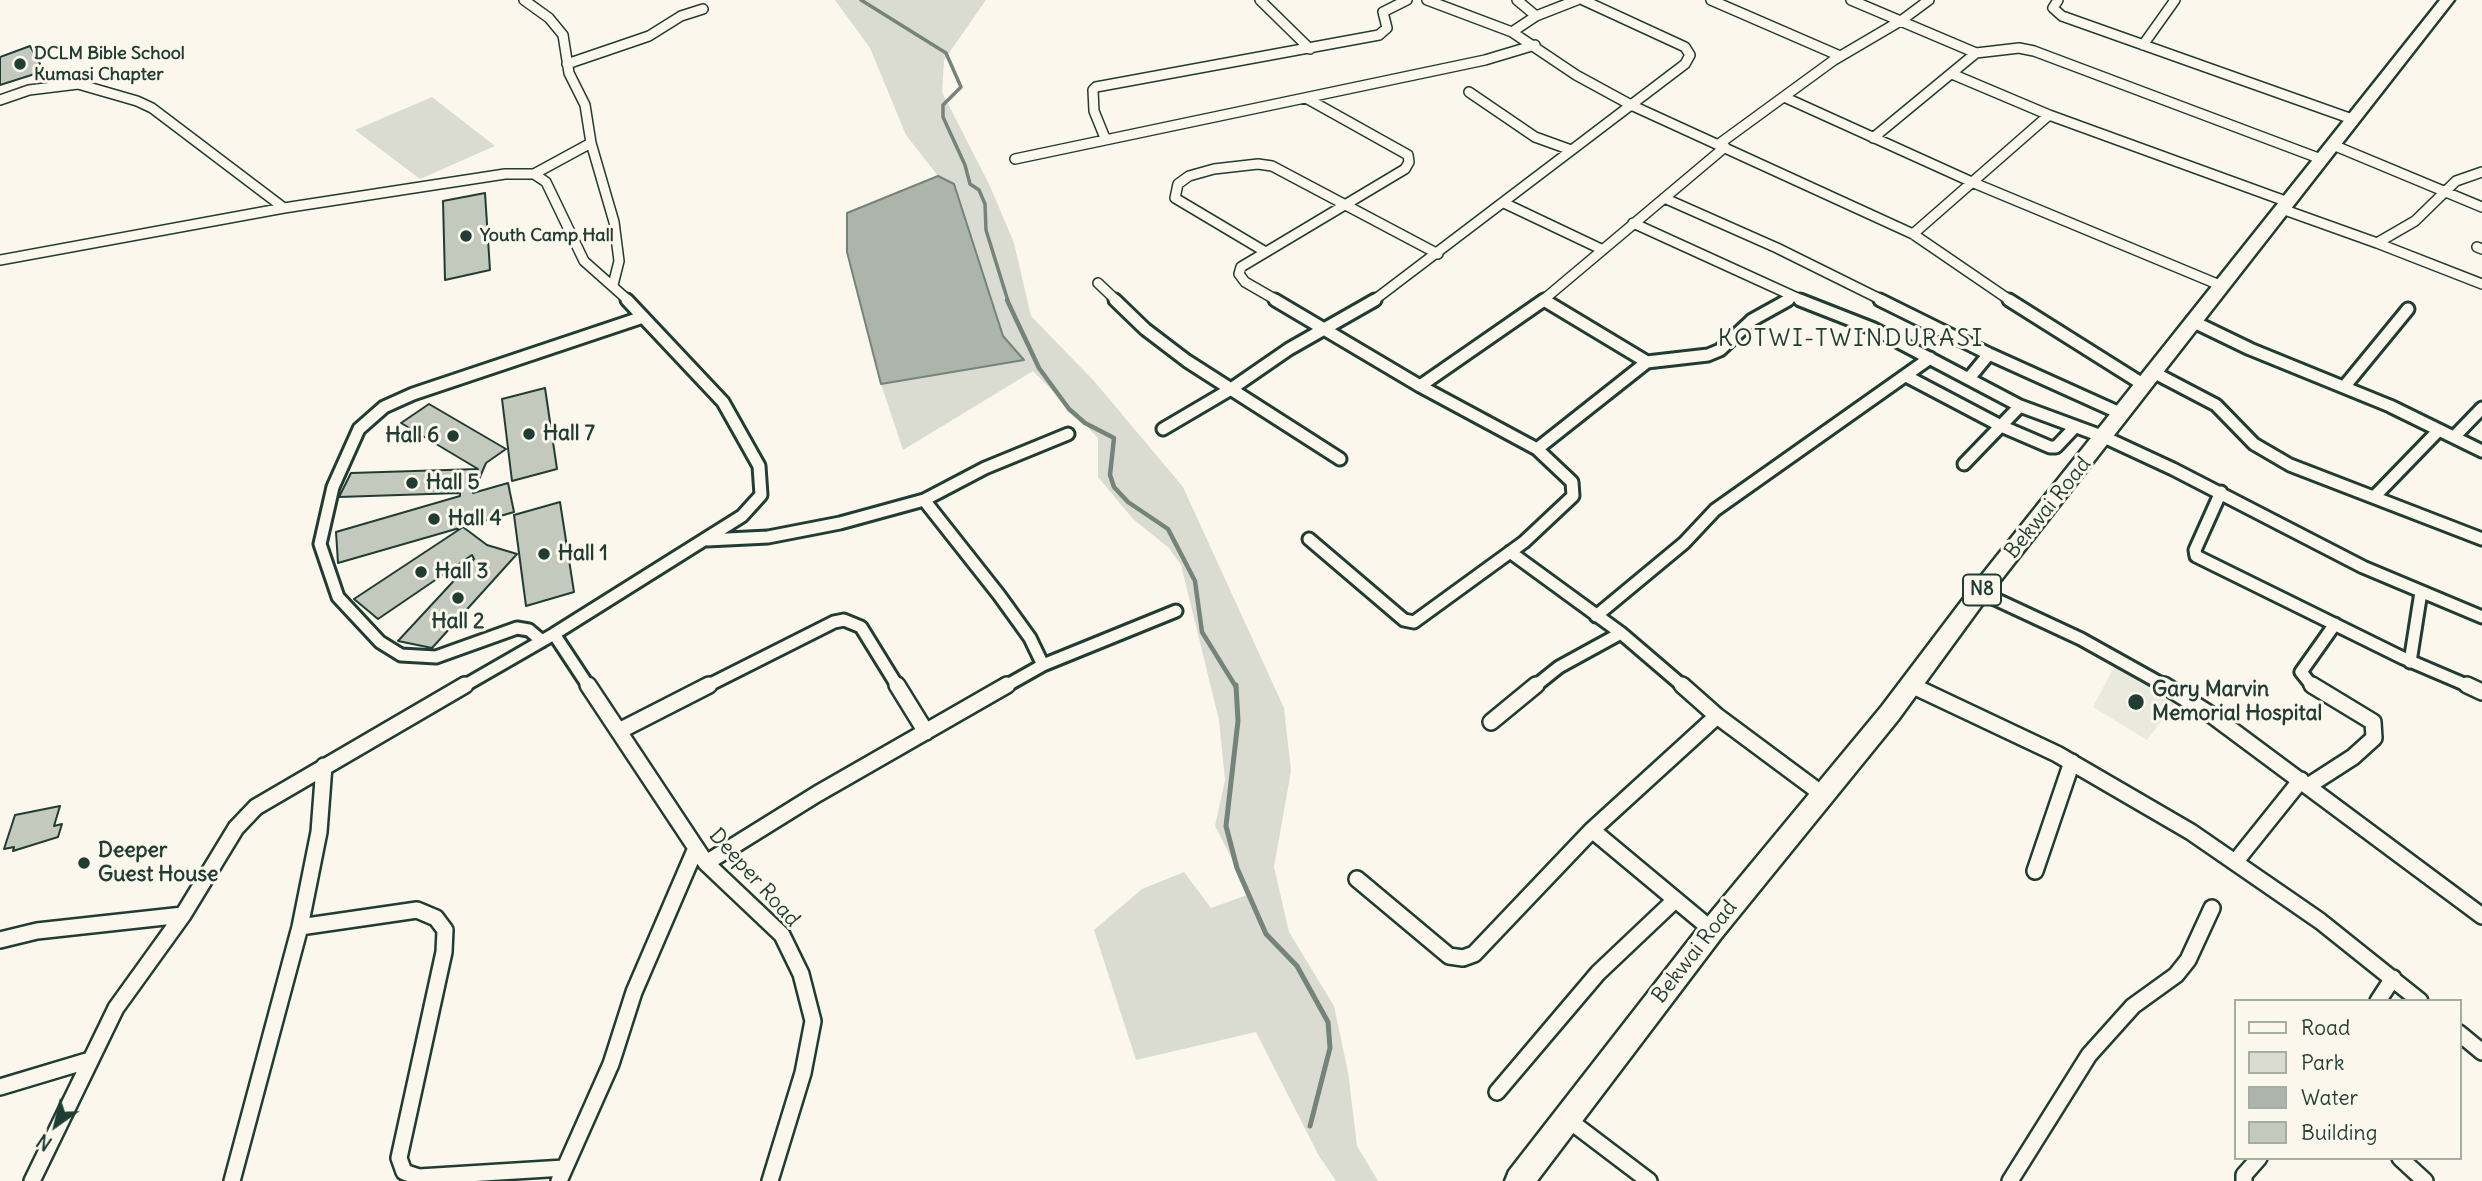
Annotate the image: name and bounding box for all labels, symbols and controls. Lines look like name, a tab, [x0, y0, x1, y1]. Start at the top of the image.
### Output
place label: DCLM Bible School Kumasi Chapter	[34, 43, 185, 86]
marker: DCLM Bible School Kumasi Chapter	[12, 56, 28, 72]
place label: Youth Camp Hall	[480, 225, 614, 247]
marker: Youth Camp Hall	[458, 228, 474, 244]
district label: KOTWI-TWINDURASI	[1720, 325, 1982, 353]
place label: Hall 7	[543, 421, 595, 447]
place label: Hall 6	[385, 423, 439, 449]
marker: Hall 7	[521, 426, 537, 442]
marker: Hall 6	[445, 428, 461, 444]
street label: Bekwai Road	[1999, 452, 2097, 564]
place label: Hall 5	[426, 470, 480, 496]
marker: Hall 5	[404, 475, 420, 491]
place label: Hall 4	[448, 506, 502, 532]
marker: Hall 4	[426, 511, 442, 527]
place label: Hall 1	[558, 541, 608, 567]
marker: Hall 1	[536, 546, 552, 562]
place label: Hall 3	[435, 559, 488, 585]
marker: Hall 3	[413, 564, 429, 580]
road number: N8	[1963, 575, 2001, 606]
marker: Hall 2	[450, 590, 466, 606]
place label: Hall 2	[432, 609, 484, 635]
place label: Gary Marvin Memorial Hospital	[2152, 677, 2322, 727]
marker: Gary Marvin Memorial Hospital	[2126, 692, 2146, 712]
street label: Deeper Road	[703, 824, 805, 932]
place label: Deeper Guest House	[98, 838, 218, 888]
marker: Deeper Guest House	[76, 855, 92, 871]
street label: Bekwai Road	[1647, 896, 1743, 1008]
legend	[2234, 999, 2461, 1160]
text: Road	[2301, 1014, 2350, 1041]
text: Park	[2301, 1049, 2344, 1076]
text: Water	[2301, 1084, 2358, 1111]
north arrow	[21, 1090, 91, 1160]
text: Building	[2301, 1119, 2377, 1146]
text: N	[32, 1129, 56, 1156]

